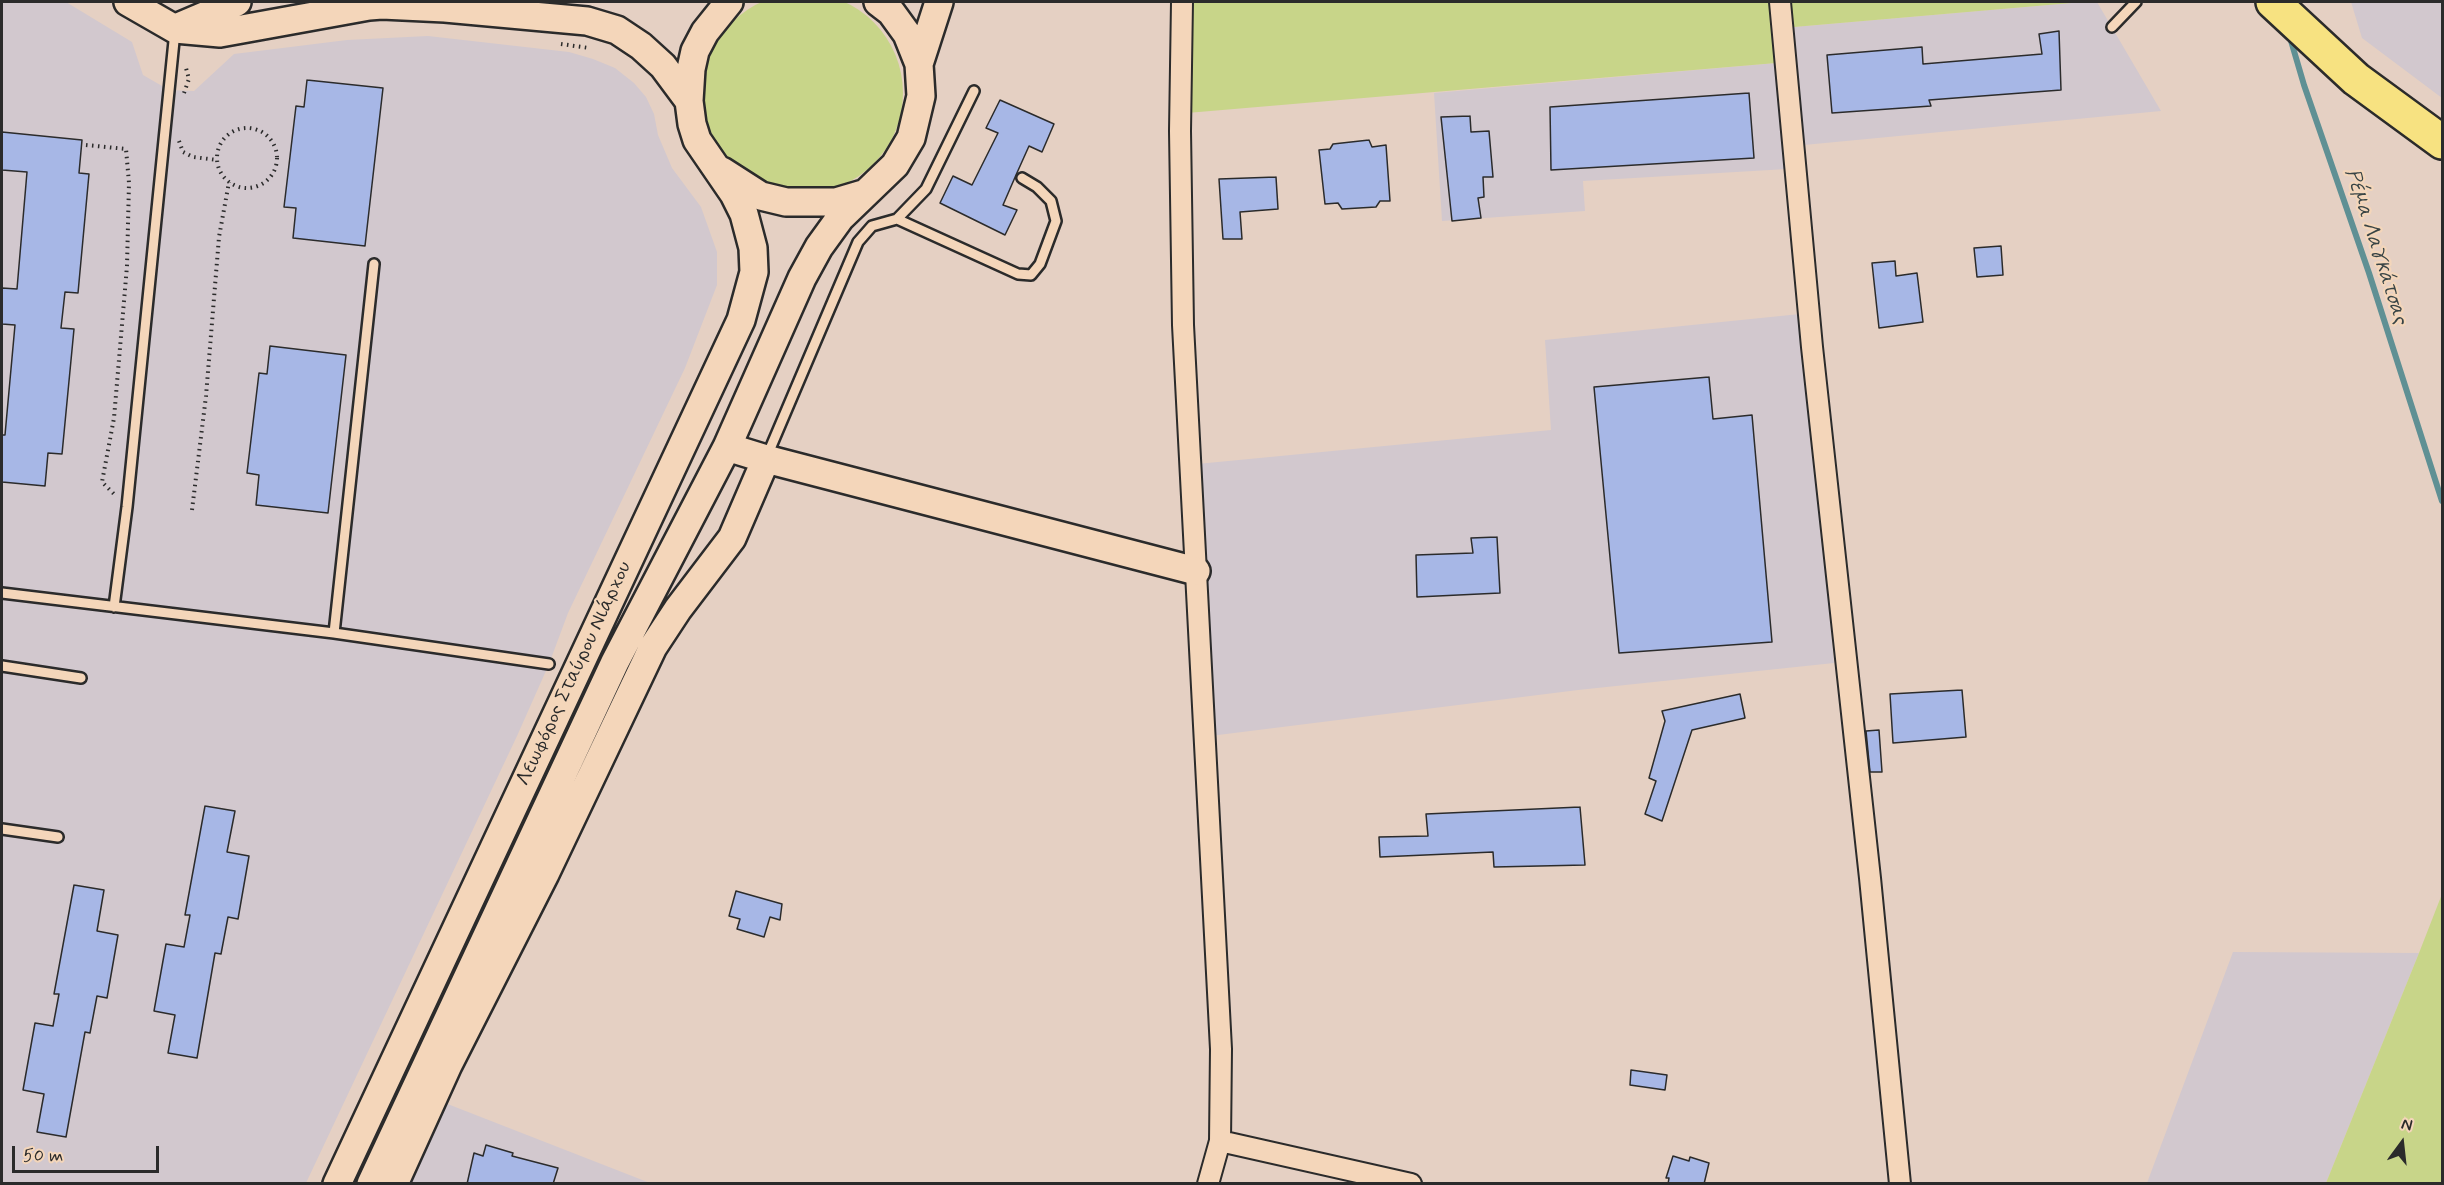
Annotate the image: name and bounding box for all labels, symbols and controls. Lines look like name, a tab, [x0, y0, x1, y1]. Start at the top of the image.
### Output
water label: Ρέμα Λαγκάτσας	[2338, 166, 2412, 328]
street label: Λεωφόρος Σταύρου Νιάρχου	[512, 558, 638, 790]
north arrow	[2372, 1113, 2432, 1173]
text: N	[2399, 1114, 2415, 1137]
scale bar	[15, 1134, 162, 1172]
text: 50 m	[23, 1144, 63, 1168]

